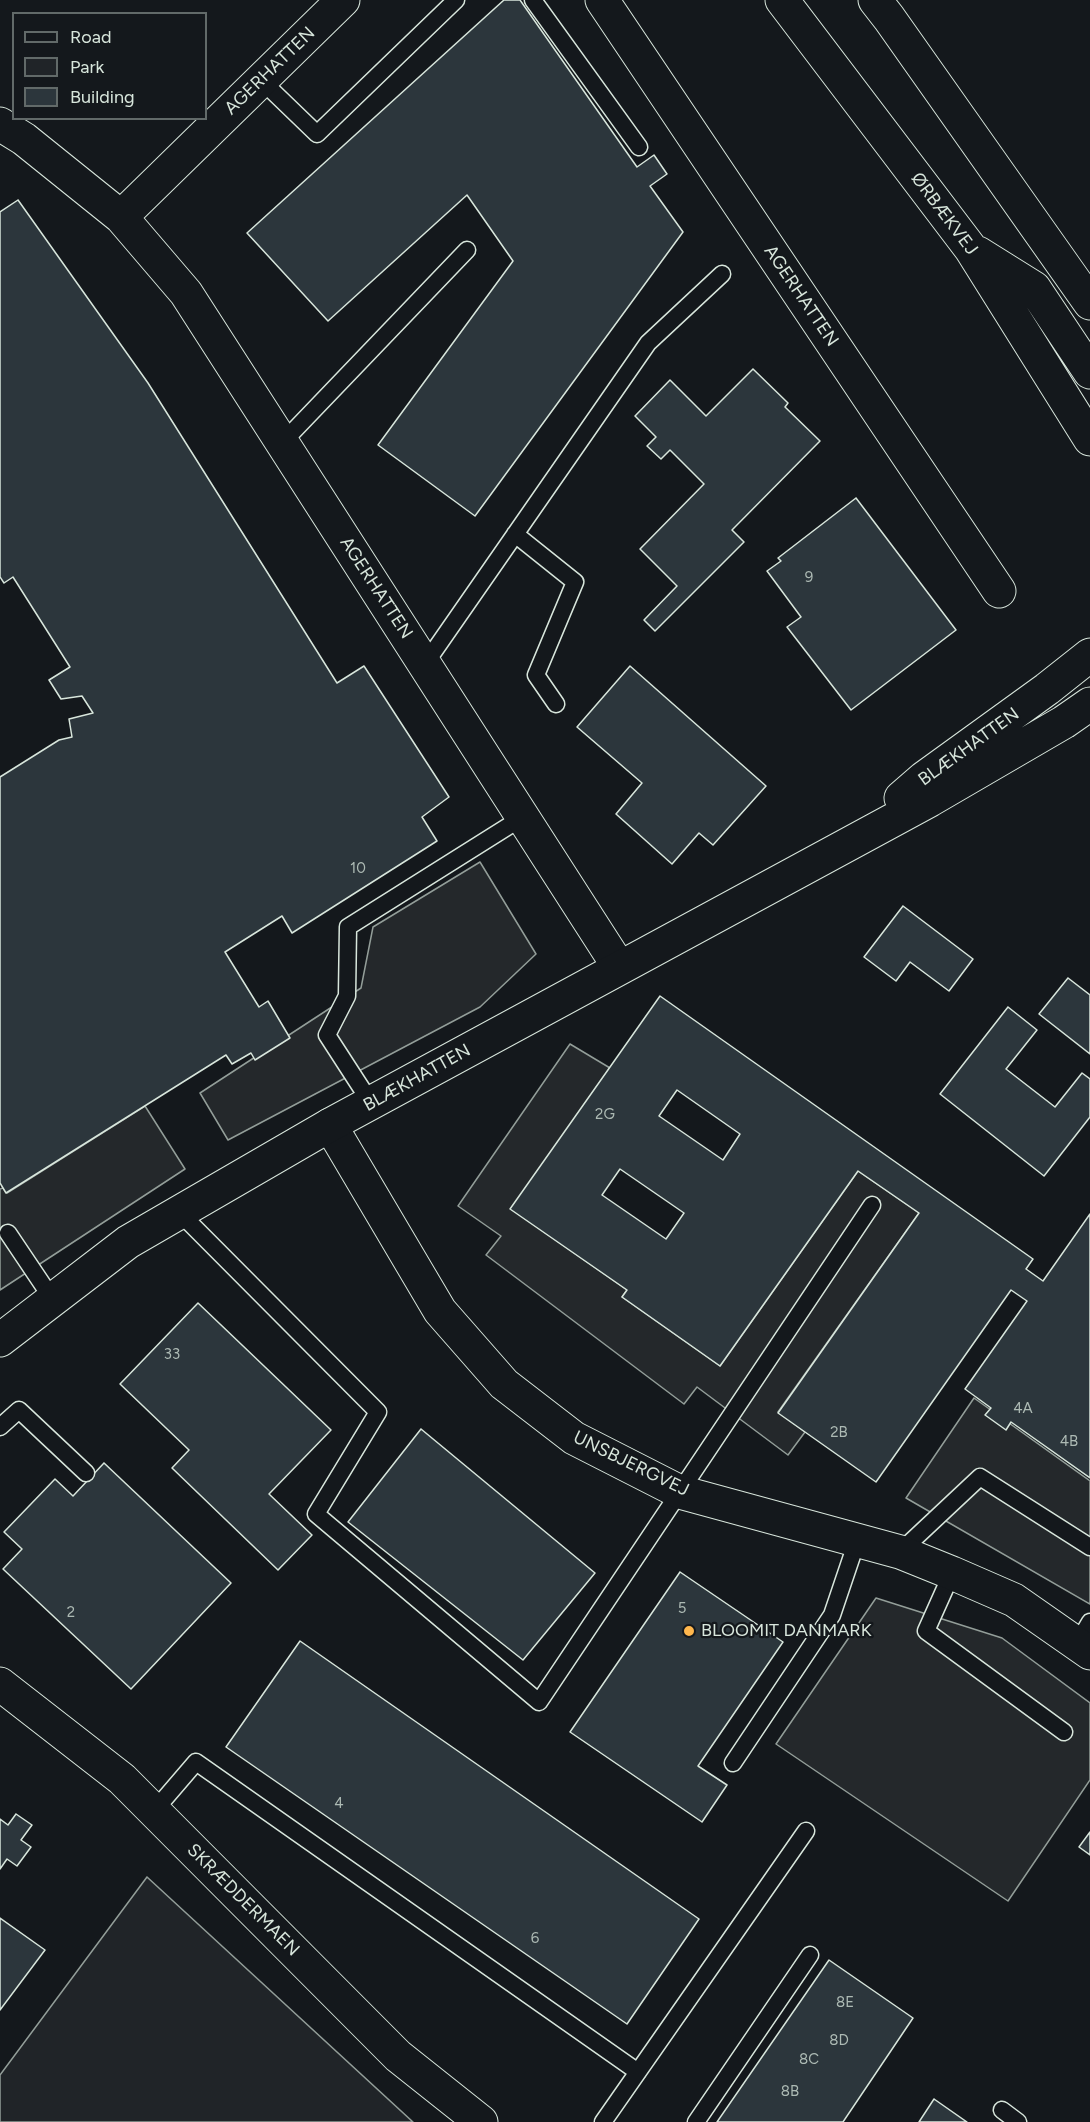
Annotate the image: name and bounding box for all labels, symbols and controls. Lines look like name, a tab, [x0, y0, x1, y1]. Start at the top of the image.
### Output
legend	[12, 12, 207, 120]
street label: AGERHATTEN	[220, 23, 320, 119]
text: Road	[70, 26, 111, 48]
text: Park	[70, 56, 104, 78]
text: Building	[70, 86, 135, 108]
street label: ØRBÆKVEJ	[906, 168, 982, 260]
street label: AGERHATTEN	[759, 241, 843, 351]
street label: AGERHATTEN	[335, 533, 417, 643]
house number: 9	[805, 569, 813, 587]
street label: BLÆKHATTEN	[914, 703, 1024, 791]
house number: 10	[350, 860, 366, 878]
street label: BLÆKHATTEN	[360, 1040, 474, 1116]
house number: 2G	[595, 1106, 615, 1124]
house number: 33	[164, 1346, 180, 1364]
house number: 4A	[1013, 1400, 1033, 1418]
house number: 2B	[830, 1424, 848, 1442]
street label: UNSBJERGVEJ	[570, 1427, 692, 1501]
house number: 4B	[1060, 1433, 1078, 1451]
house number: 5	[678, 1600, 686, 1618]
house number: 2	[67, 1604, 75, 1622]
place label: BLOOMIT DANMARK	[701, 1620, 872, 1642]
marker: BLOOMIT DANMARK	[682, 1624, 696, 1638]
house number: 4	[334, 1795, 344, 1813]
street label: SKRÆDDERMAEN	[182, 1839, 304, 1961]
house number: 6	[531, 1930, 539, 1948]
house number: 8E	[836, 1994, 854, 2012]
house number: 8D	[829, 2032, 849, 2050]
house number: 8C	[799, 2051, 819, 2069]
house number: 8B	[781, 2083, 799, 2101]

